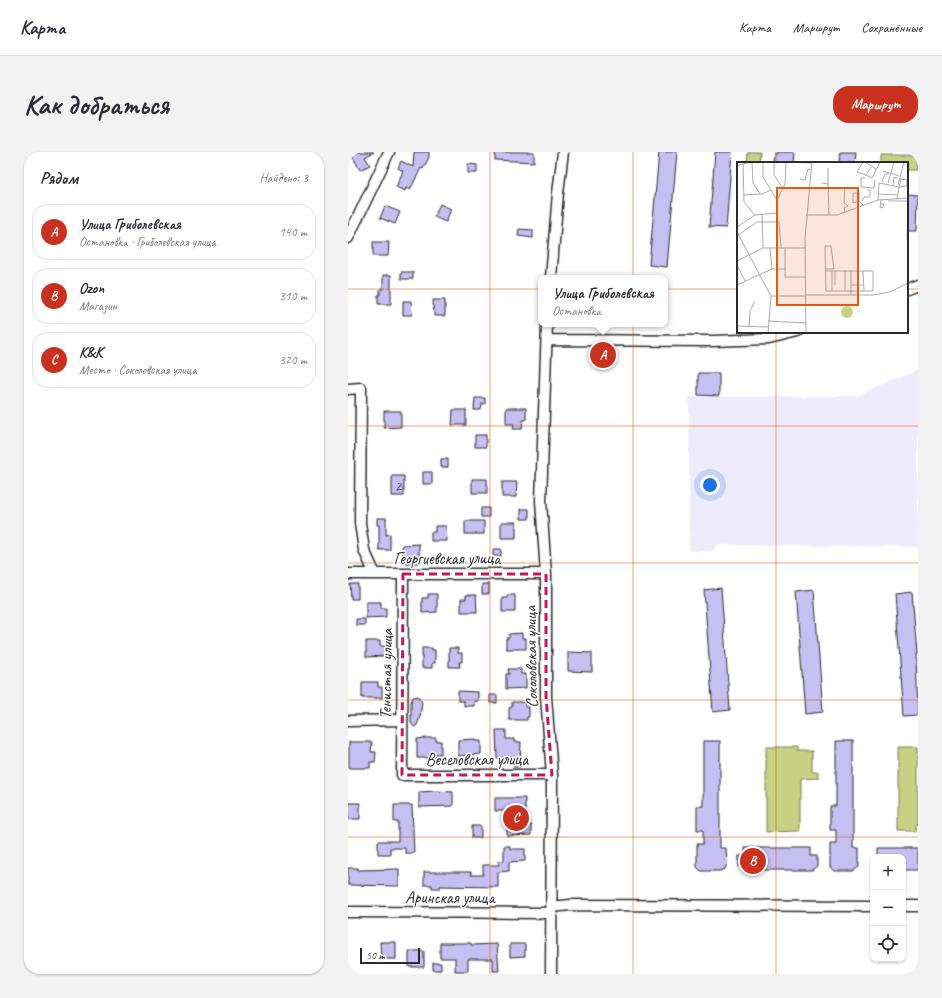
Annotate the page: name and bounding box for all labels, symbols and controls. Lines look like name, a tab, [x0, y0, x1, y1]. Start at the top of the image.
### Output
text: Карта	[20, 16, 65, 40]
text: Карта	[739, 19, 771, 36]
text: Маршрут	[793, 19, 839, 36]
text: Сохранённые	[861, 19, 922, 36]
button: Маршрут	[833, 86, 918, 123]
text: Как добраться	[24, 87, 169, 122]
inset map	[737, 162, 908, 333]
text: Рядом	[40, 168, 78, 189]
text: Найдено: 3	[260, 170, 308, 186]
text: Улица Гриболевская	[79, 215, 181, 234]
text: A	[51, 224, 57, 240]
text: 140 m	[279, 224, 307, 240]
text: Остановка · Гриболевская улица	[79, 234, 216, 250]
popup	[538, 275, 668, 327]
text: Ozon	[79, 279, 104, 298]
text: Улица Гриболевская	[552, 284, 654, 303]
text: B	[51, 288, 57, 304]
text: 310 m	[279, 288, 307, 304]
text: Магазин	[79, 298, 117, 314]
text: Остановка	[552, 303, 601, 319]
pin: A	[590, 340, 616, 370]
text: K&K	[79, 343, 103, 362]
text: C	[51, 352, 57, 368]
text: 320 m	[279, 352, 307, 368]
text: Место · Соколовская улица	[79, 362, 196, 378]
your location	[700, 475, 720, 495]
house number: 2	[395, 477, 403, 496]
street label: Георгиевская улица	[394, 548, 502, 569]
street label: Соколовская улица	[520, 605, 542, 708]
street label: Тенистая улица	[375, 627, 397, 719]
street label: Веселовская улица	[426, 749, 529, 770]
pin: C	[503, 803, 529, 833]
pin: B	[740, 846, 766, 876]
map controls	[870, 854, 906, 962]
button: +	[870, 854, 906, 890]
street label: Аринская улица	[405, 887, 497, 908]
button: −	[870, 890, 906, 926]
button: locate	[870, 926, 906, 962]
scale bar	[360, 946, 420, 965]
text: 50 m	[366, 948, 385, 962]

